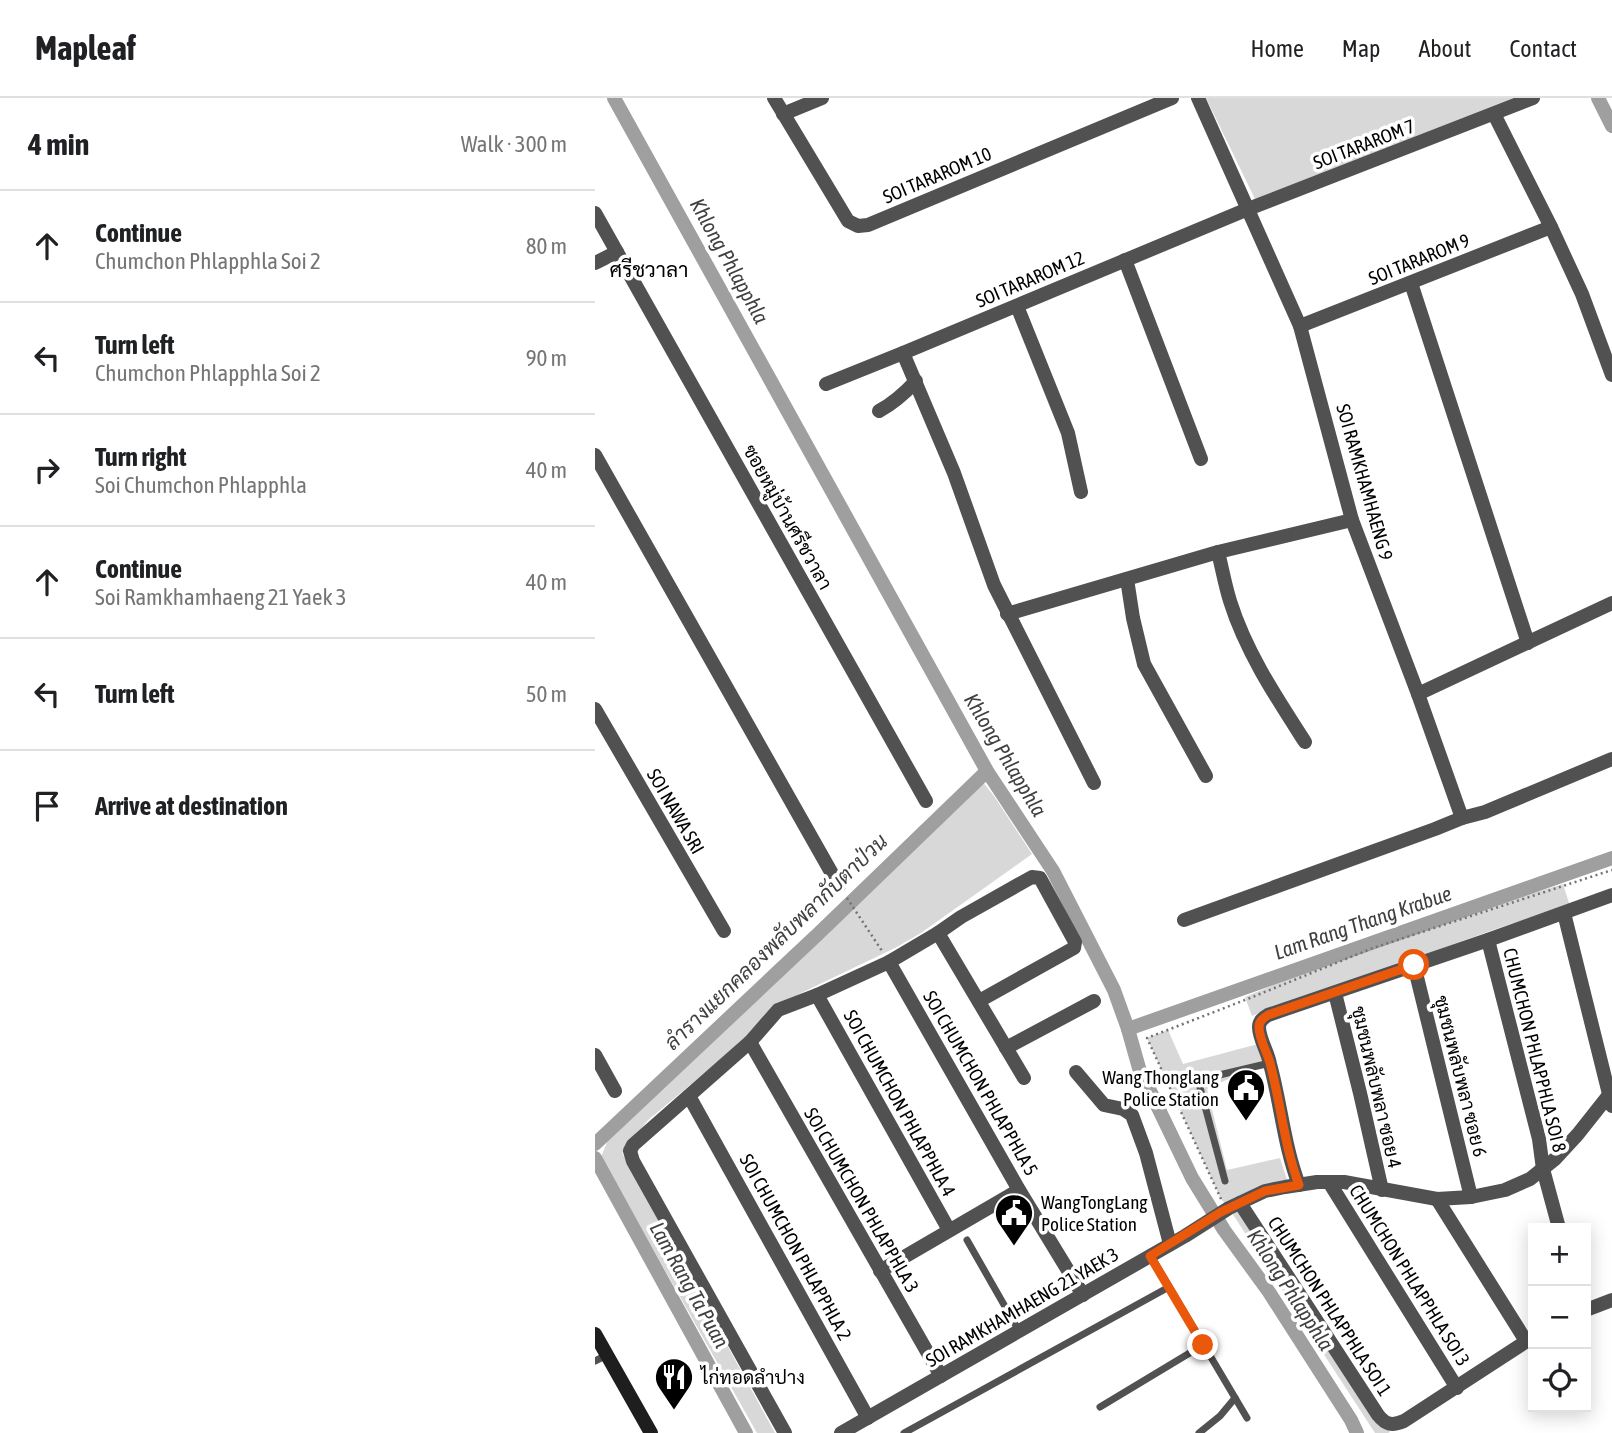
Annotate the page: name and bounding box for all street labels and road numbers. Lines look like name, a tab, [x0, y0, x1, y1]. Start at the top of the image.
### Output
street label: SOI TARAROM 7	[1310, 115, 1418, 173]
street label: SOI TARAROM 10	[879, 142, 995, 208]
street label: SOI TARAROM 9	[1365, 229, 1473, 289]
street label: SOI TARAROM 12	[972, 246, 1088, 312]
street label: SOI RAMKHAMHAENG 9	[1332, 401, 1398, 563]
street label: ซอยหมู่บ้านศรีชวาลา	[736, 440, 838, 595]
street label: SOI NAWA SRI	[643, 765, 709, 857]
street label: CHUMCHON PHLAPPHLA SOI 8	[1499, 946, 1571, 1154]
street label: SOI CHUMCHON PHLAPPHLA 5	[919, 987, 1043, 1179]
street label: ชุมชนพลับพลา ซอย 6	[1428, 993, 1492, 1160]
street label: ชุมชนพลับพลา ซอย 4	[1346, 1004, 1406, 1171]
street label: SOI CHUMCHON PHLAPPHLA 4	[840, 1006, 960, 1200]
street label: SOI CHUMCHON PHLAPPHLA 3	[800, 1104, 924, 1296]
street label: SOI CHUMCHON PHLAPPHLA 2	[736, 1150, 856, 1344]
street label: CHUMCHON PHLAPPHLA SOI 3	[1345, 1180, 1475, 1370]
street label: CHUMCHON PHLAPPHLA SOI 1	[1264, 1212, 1396, 1400]
street label: SOI RAMKHAMHAENG 21 YAEK 3	[922, 1243, 1122, 1371]

